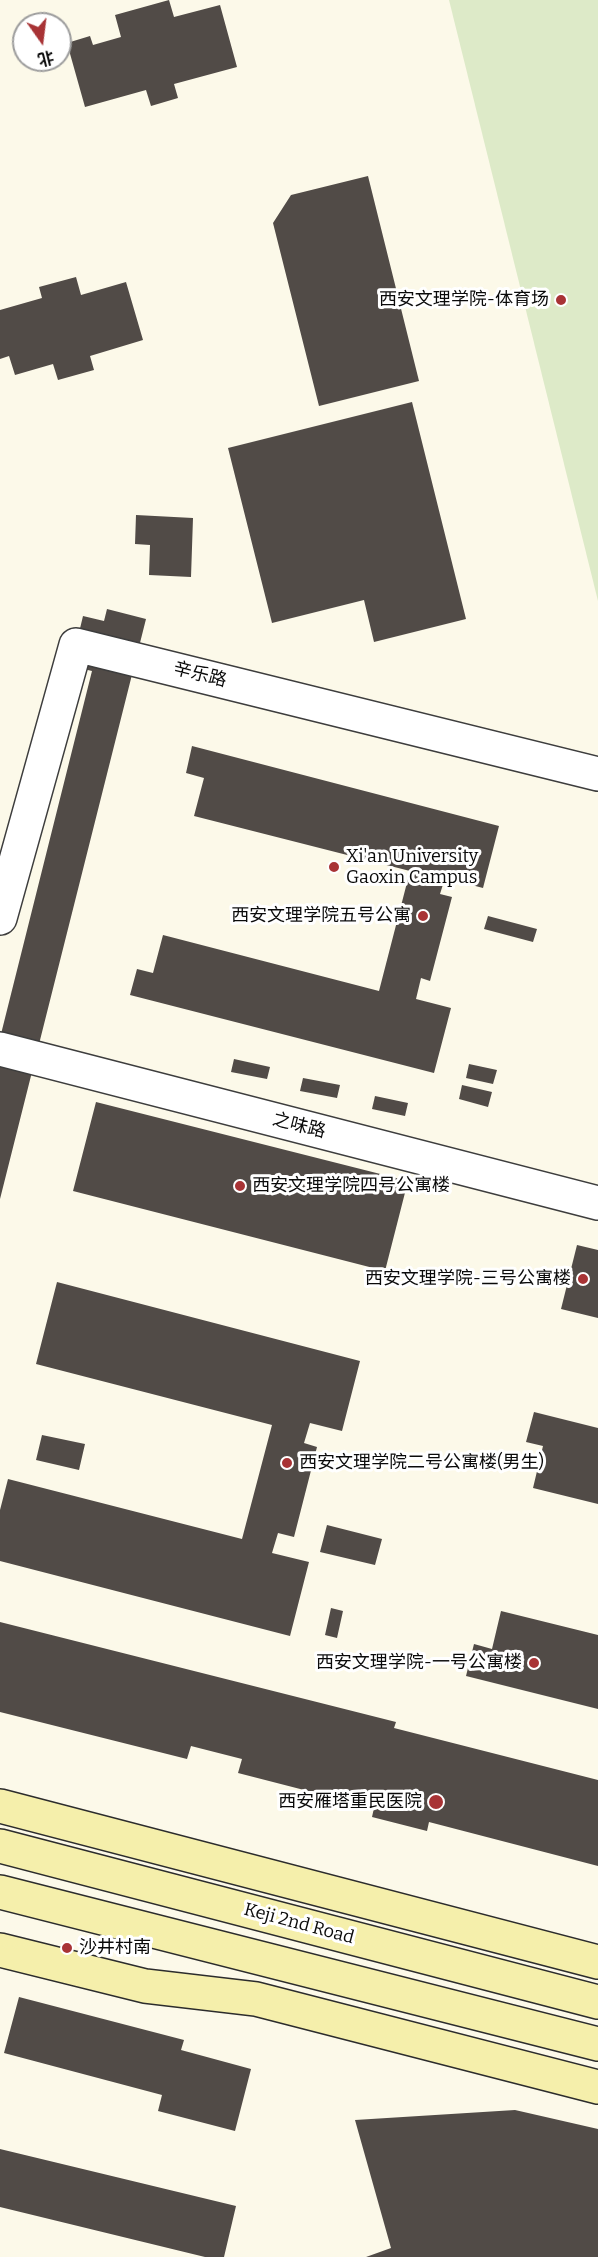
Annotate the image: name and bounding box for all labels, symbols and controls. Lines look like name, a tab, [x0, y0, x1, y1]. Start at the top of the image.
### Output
north arrow	[12, 12, 72, 72]
text: 北	[36, 47, 56, 69]
place label: 西安文理学院-体育场	[379, 289, 549, 311]
marker: 西安文理学院-体育场	[554, 293, 568, 307]
street label: 辛乐路	[171, 658, 229, 692]
place label: Xi'an University Gaoxin Campus	[346, 846, 478, 888]
marker: Xi'an University Gaoxin Campus	[327, 860, 341, 874]
place label: 西安文理学院五号公寓	[231, 905, 411, 927]
marker: 西安文理学院五号公寓	[416, 909, 430, 923]
street label: 之味路	[270, 1109, 328, 1143]
place label: 西安文理学院四号公寓楼	[252, 1175, 450, 1197]
marker: 西安文理学院四号公寓楼	[233, 1179, 247, 1193]
place label: 西安文理学院-三号公寓楼	[365, 1268, 571, 1290]
marker: 西安文理学院-三号公寓楼	[576, 1272, 590, 1286]
place label: 西安文理学院二号公寓楼(男生)	[299, 1452, 544, 1474]
marker: 西安文理学院二号公寓楼(男生)	[280, 1456, 294, 1470]
place label: 西安文理学院-一号公寓楼	[316, 1652, 522, 1674]
marker: 西安文理学院-一号公寓楼	[527, 1656, 541, 1670]
place label: 西安雁塔重民医院	[278, 1791, 422, 1813]
marker: 西安雁塔重民医院	[427, 1793, 445, 1811]
street label: Keji 2nd Road	[242, 1899, 356, 1949]
place label: 沙井村南	[79, 1937, 151, 1959]
marker: 沙井村南	[60, 1941, 74, 1955]

